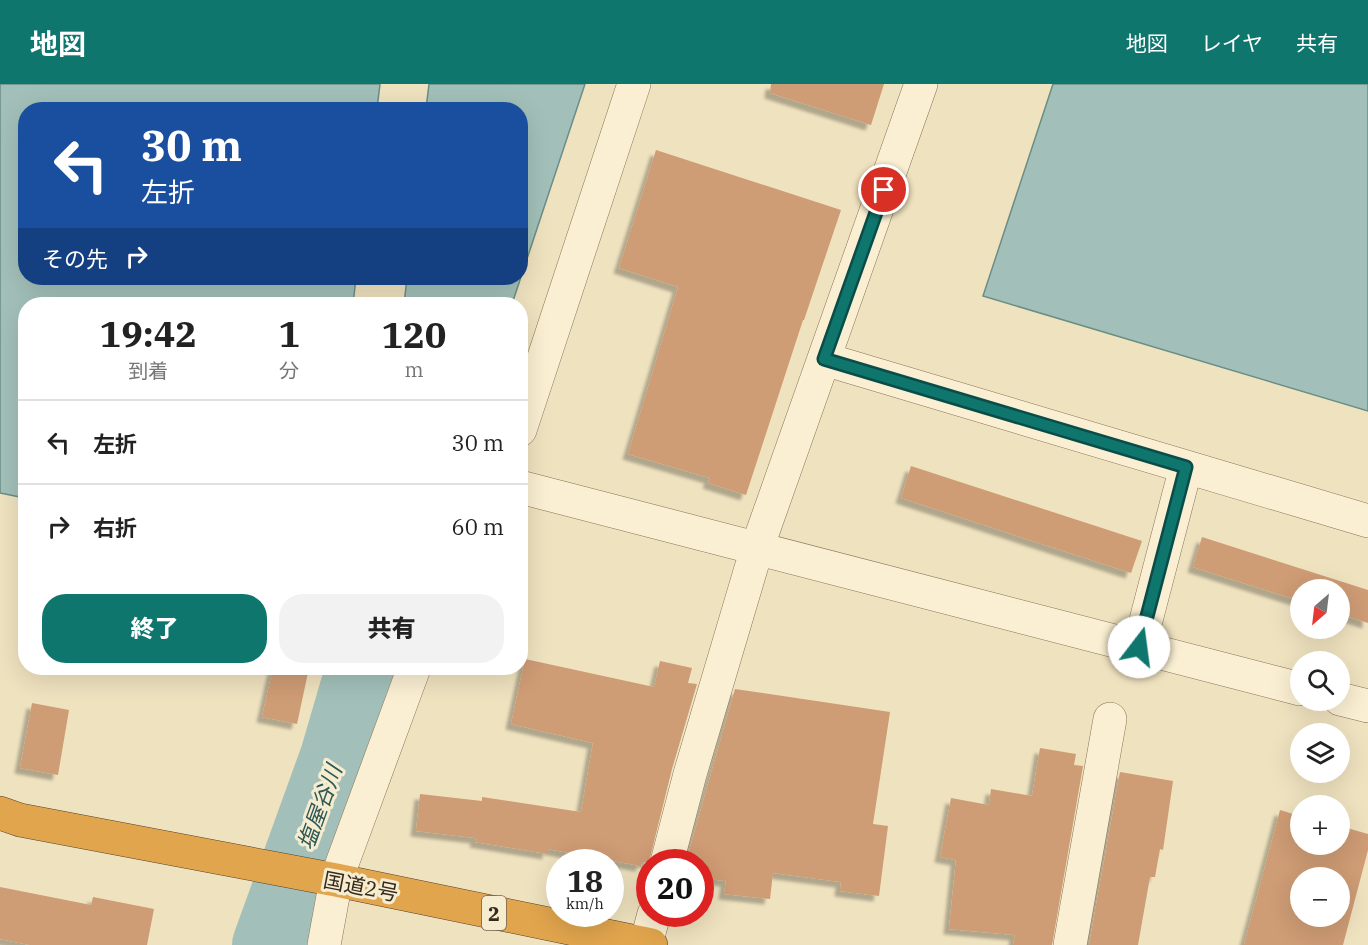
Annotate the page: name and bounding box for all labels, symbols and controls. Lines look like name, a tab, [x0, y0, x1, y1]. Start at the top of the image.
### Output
text: 地図	[30, 25, 86, 62]
text: 地図	[1126, 29, 1168, 57]
text: レイヤ	[1201, 29, 1263, 57]
text: 共有	[1296, 29, 1338, 57]
text: 30 m	[141, 118, 242, 173]
icon: left	[42, 126, 120, 204]
pin	[858, 164, 909, 215]
icon: arrive	[867, 173, 900, 206]
text: 左折	[141, 174, 195, 209]
icon: right	[120, 240, 153, 273]
text: その先	[42, 244, 108, 273]
text: 19:42	[100, 310, 197, 357]
text: 1	[278, 310, 300, 357]
text: 120	[382, 311, 446, 358]
text: m	[404, 356, 424, 383]
text: 到着	[128, 357, 168, 384]
text: 分	[279, 357, 299, 384]
icon: left	[42, 426, 75, 459]
text: 30 m	[452, 428, 504, 457]
text: 左折	[93, 429, 137, 458]
icon: right	[42, 510, 75, 543]
text: 60 m	[452, 512, 504, 541]
text: 右折	[93, 513, 137, 542]
north arrow	[1290, 579, 1350, 639]
map controls	[1290, 579, 1350, 927]
button: 終了	[42, 594, 267, 663]
button: 共有	[279, 594, 504, 663]
position arrow	[1107, 615, 1171, 679]
button: search	[1290, 651, 1350, 711]
button: layers	[1290, 723, 1350, 783]
water label: 塩屋谷川	[290, 759, 348, 853]
button: +	[1290, 795, 1350, 855]
speed limit sign: 20	[636, 849, 714, 927]
text: 18	[567, 861, 603, 900]
street label: 国道2号	[321, 865, 401, 907]
button: −	[1290, 867, 1350, 927]
text: km/h	[566, 894, 604, 913]
road number: 2	[482, 896, 506, 930]

